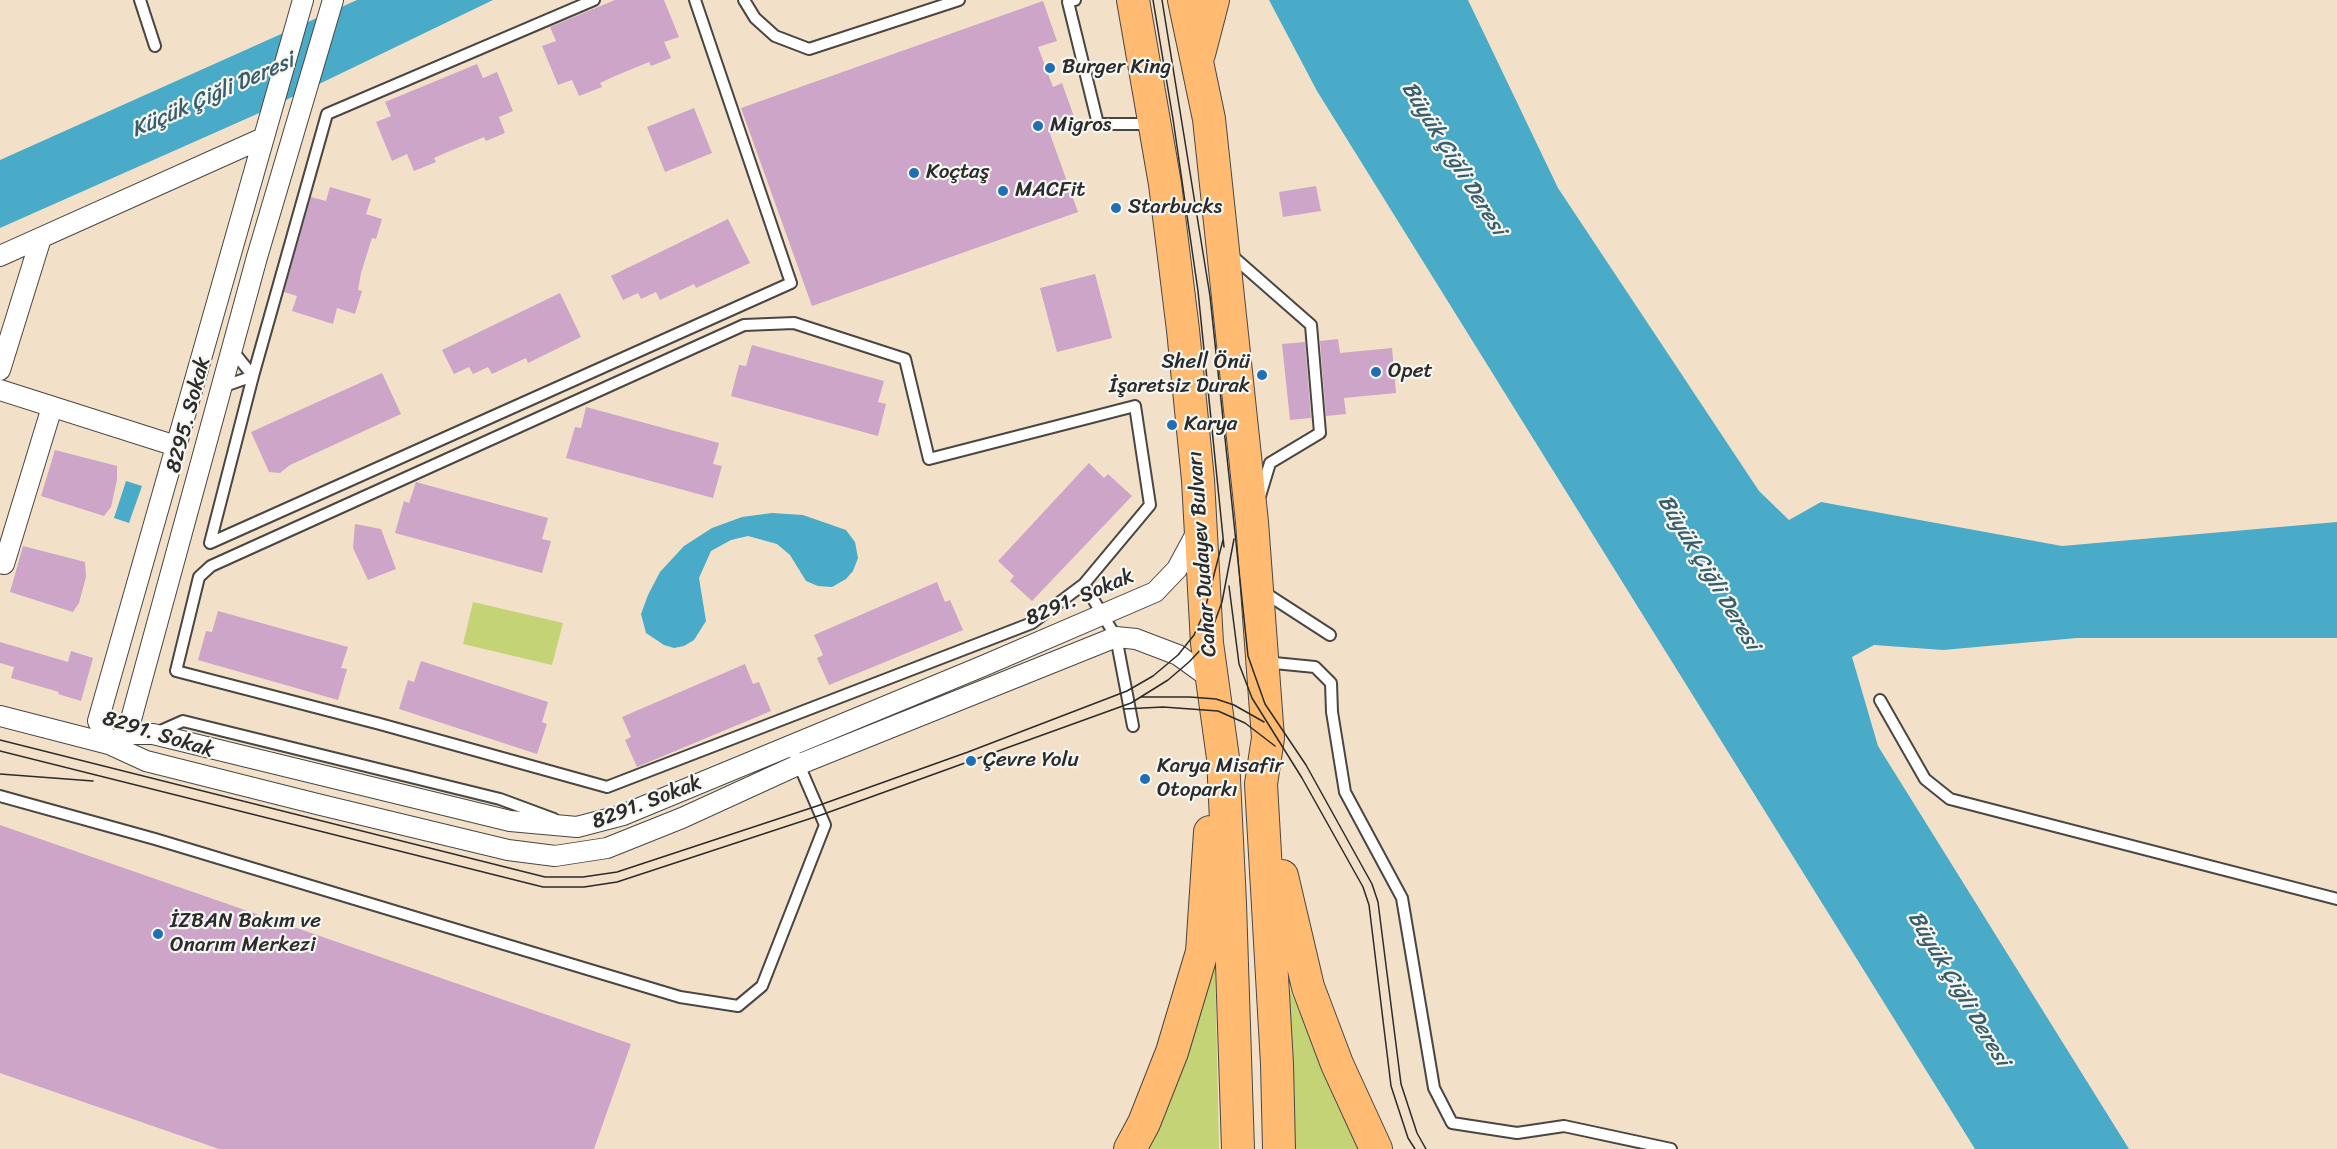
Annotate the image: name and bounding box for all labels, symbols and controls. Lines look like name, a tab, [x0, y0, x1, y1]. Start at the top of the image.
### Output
water label: Küçük Çiğli Deresi	[128, 48, 298, 144]
place label: Burger King	[1062, 55, 1171, 81]
marker: Burger King	[1043, 61, 1057, 75]
water label: Büyük Çiğli Deresi	[1395, 77, 1511, 241]
place label: Migros	[1050, 113, 1111, 139]
marker: Migros	[1031, 119, 1045, 133]
place label: Koçtaş	[926, 160, 989, 186]
marker: Koçtaş	[907, 166, 921, 180]
place label: MACFit	[1015, 178, 1085, 204]
marker: MACFit	[996, 184, 1010, 198]
place label: Starbucks	[1128, 195, 1222, 221]
marker: Starbucks	[1109, 201, 1123, 215]
place label: Shell Önü İşaretsiz Durak	[1109, 350, 1250, 400]
street label: 8295. Sokak	[161, 354, 217, 476]
place label: Opet	[1388, 359, 1433, 385]
marker: Opet	[1369, 365, 1383, 379]
marker: Shell Önü İşaretsiz Durak	[1255, 368, 1269, 382]
place label: Karya	[1184, 412, 1237, 438]
marker: Karya	[1165, 418, 1179, 432]
street label: Cahar Dudayev Bulvarı	[1183, 450, 1223, 658]
water label: Büyük Çiğli Deresi	[1651, 491, 1765, 655]
street label: 8291. Sokak	[1022, 564, 1138, 632]
street label: 8291. Sokak	[99, 706, 217, 764]
place label: Çevre Yolu	[983, 748, 1079, 774]
marker: Çevre Yolu	[964, 754, 978, 768]
place label: Karya Misafir Otoparkı	[1157, 754, 1283, 804]
street label: 8291. Sokak	[589, 771, 705, 835]
marker: Karya Misafir Otoparkı	[1138, 772, 1152, 786]
water label: Büyük Çiğli Deresi	[1901, 907, 2015, 1071]
place label: İZBAN Bakım ve Onarım Merkezi	[170, 909, 321, 959]
marker: İZBAN Bakım ve Onarım Merkezi	[151, 927, 165, 941]

